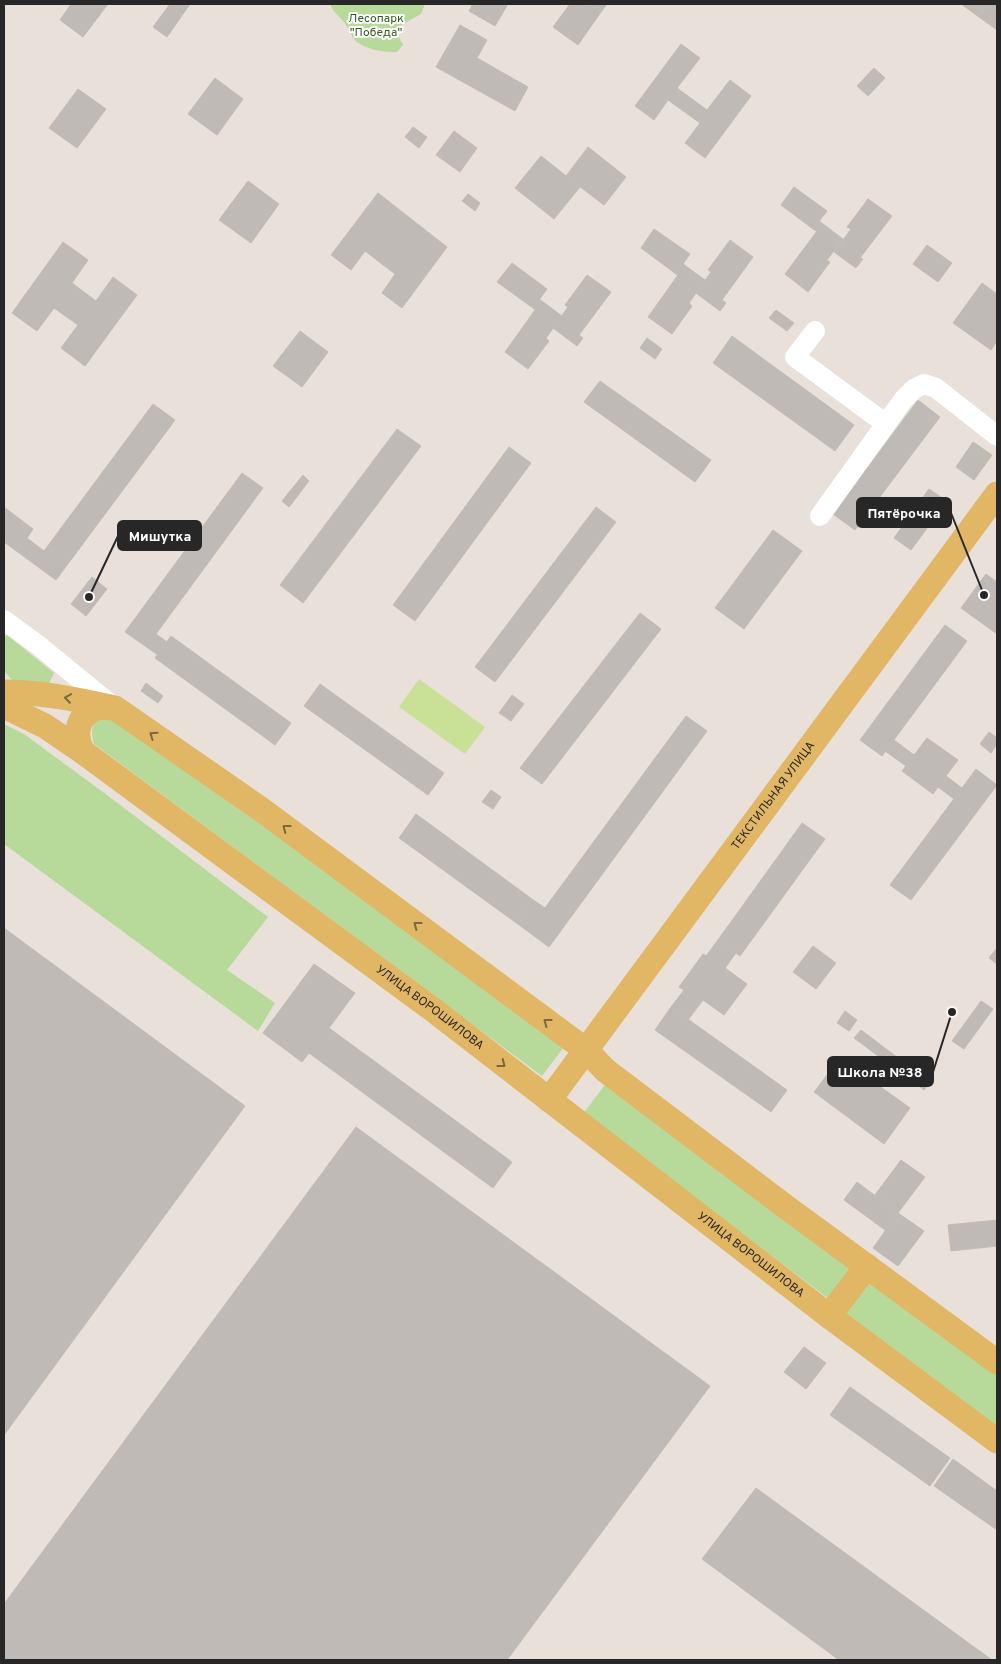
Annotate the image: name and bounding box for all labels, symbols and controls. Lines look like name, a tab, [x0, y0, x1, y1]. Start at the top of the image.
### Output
park label: Лесопарк "Победа"	[348, 11, 404, 41]
callout: Пятёрочка	[857, 498, 951, 527]
text: Пятёрочка	[867, 506, 941, 523]
callout: Мишутка	[118, 521, 201, 550]
text: Мишутка	[129, 529, 191, 546]
one-way arrow	[63, 693, 71, 704]
one-way arrow	[150, 732, 159, 741]
street label: ТЕКСТИЛЬНАЯ УЛИЦА	[728, 739, 819, 854]
one-way arrow	[282, 825, 292, 834]
one-way arrow	[413, 922, 423, 931]
street label: УЛИЦА ВОРОШИЛОВА	[372, 962, 487, 1054]
one-way arrow	[544, 1019, 553, 1027]
callout: Школа №38	[828, 1057, 933, 1086]
one-way arrow	[496, 1058, 505, 1066]
text: Школа №38	[837, 1065, 923, 1082]
street label: УЛИЦА ВОРОШИЛОВА	[694, 1209, 807, 1302]

